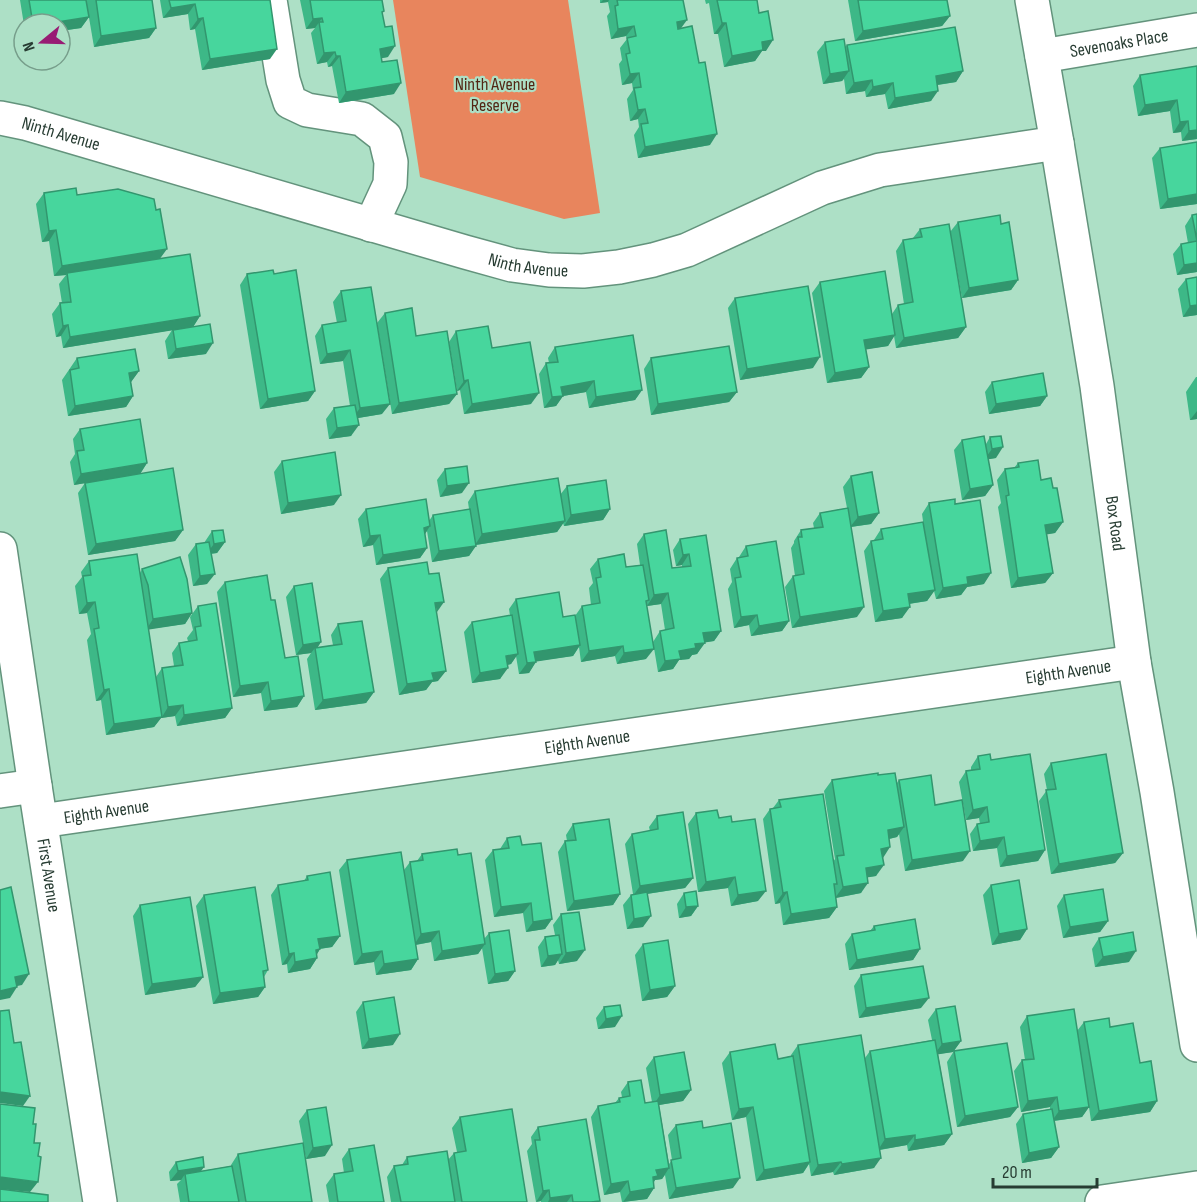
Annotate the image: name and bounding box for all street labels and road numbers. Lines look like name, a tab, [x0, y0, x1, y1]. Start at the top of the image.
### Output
street label: Sevenoaks Place	[1068, 25, 1170, 62]
street label: Ninth Avenue	[19, 112, 103, 155]
street label: Ninth Avenue	[486, 248, 568, 281]
street label: Box Road	[1101, 495, 1129, 552]
street label: Eighth Avenue	[1024, 655, 1112, 688]
street label: Eighth Avenue	[543, 725, 631, 758]
street label: Eighth Avenue	[62, 795, 150, 828]
street label: First Avenue	[33, 837, 65, 914]

